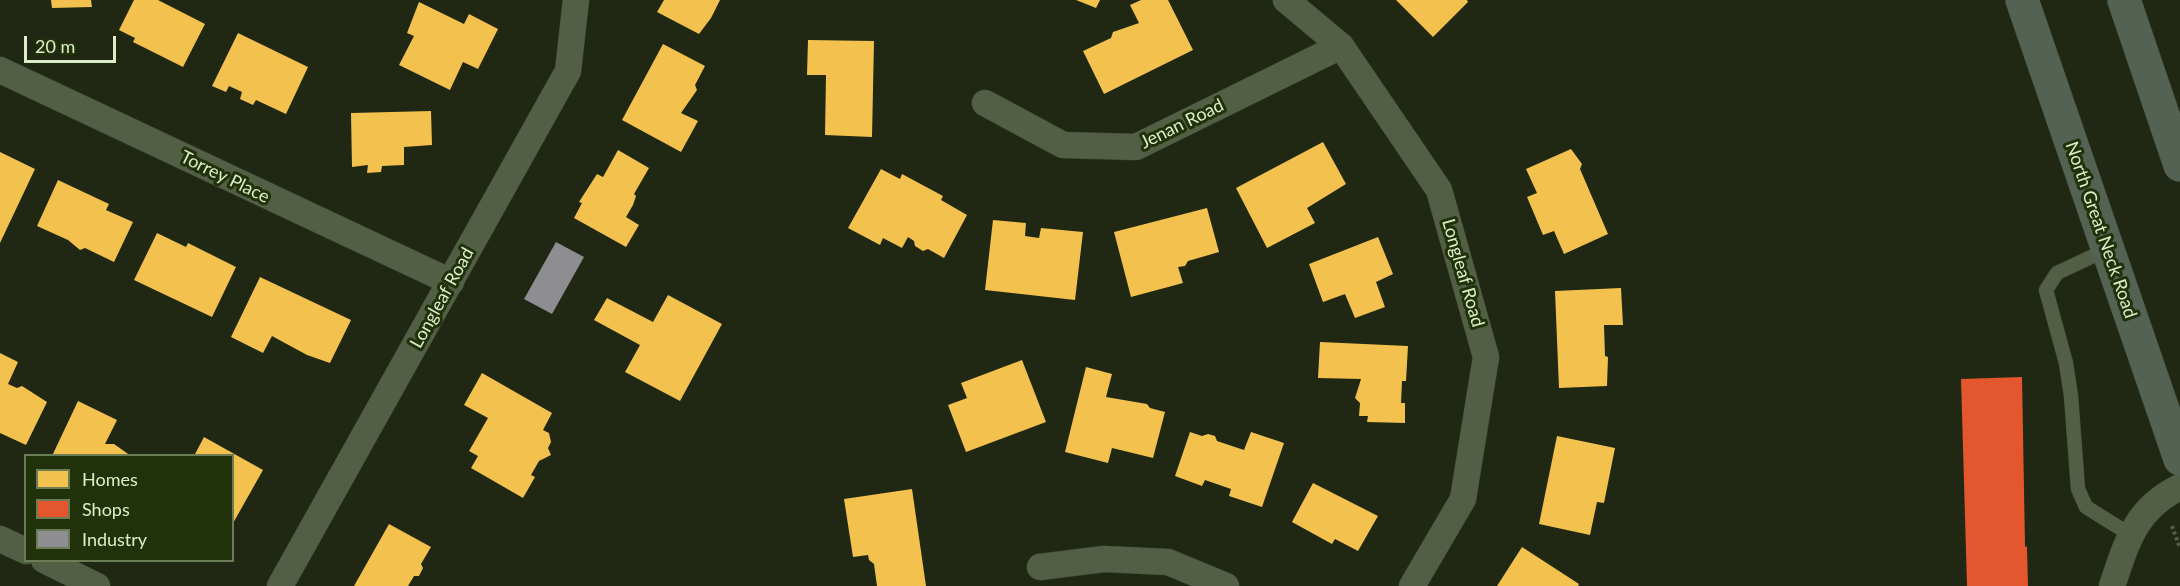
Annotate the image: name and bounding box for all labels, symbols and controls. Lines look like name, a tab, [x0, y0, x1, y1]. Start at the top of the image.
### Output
scale bar	[27, 24, 118, 62]
text: 20 m	[35, 35, 75, 57]
street label: Jenan Road	[1137, 94, 1227, 154]
street label: North Great Neck Road	[2061, 139, 2141, 321]
street label: Torrey Place	[177, 146, 273, 208]
street label: Longleaf Road	[1437, 216, 1489, 330]
street label: Longleaf Road	[406, 244, 478, 352]
legend	[24, 454, 234, 562]
text: Homes	[82, 468, 138, 490]
text: Shops	[82, 498, 130, 520]
text: Industry	[82, 528, 147, 550]

